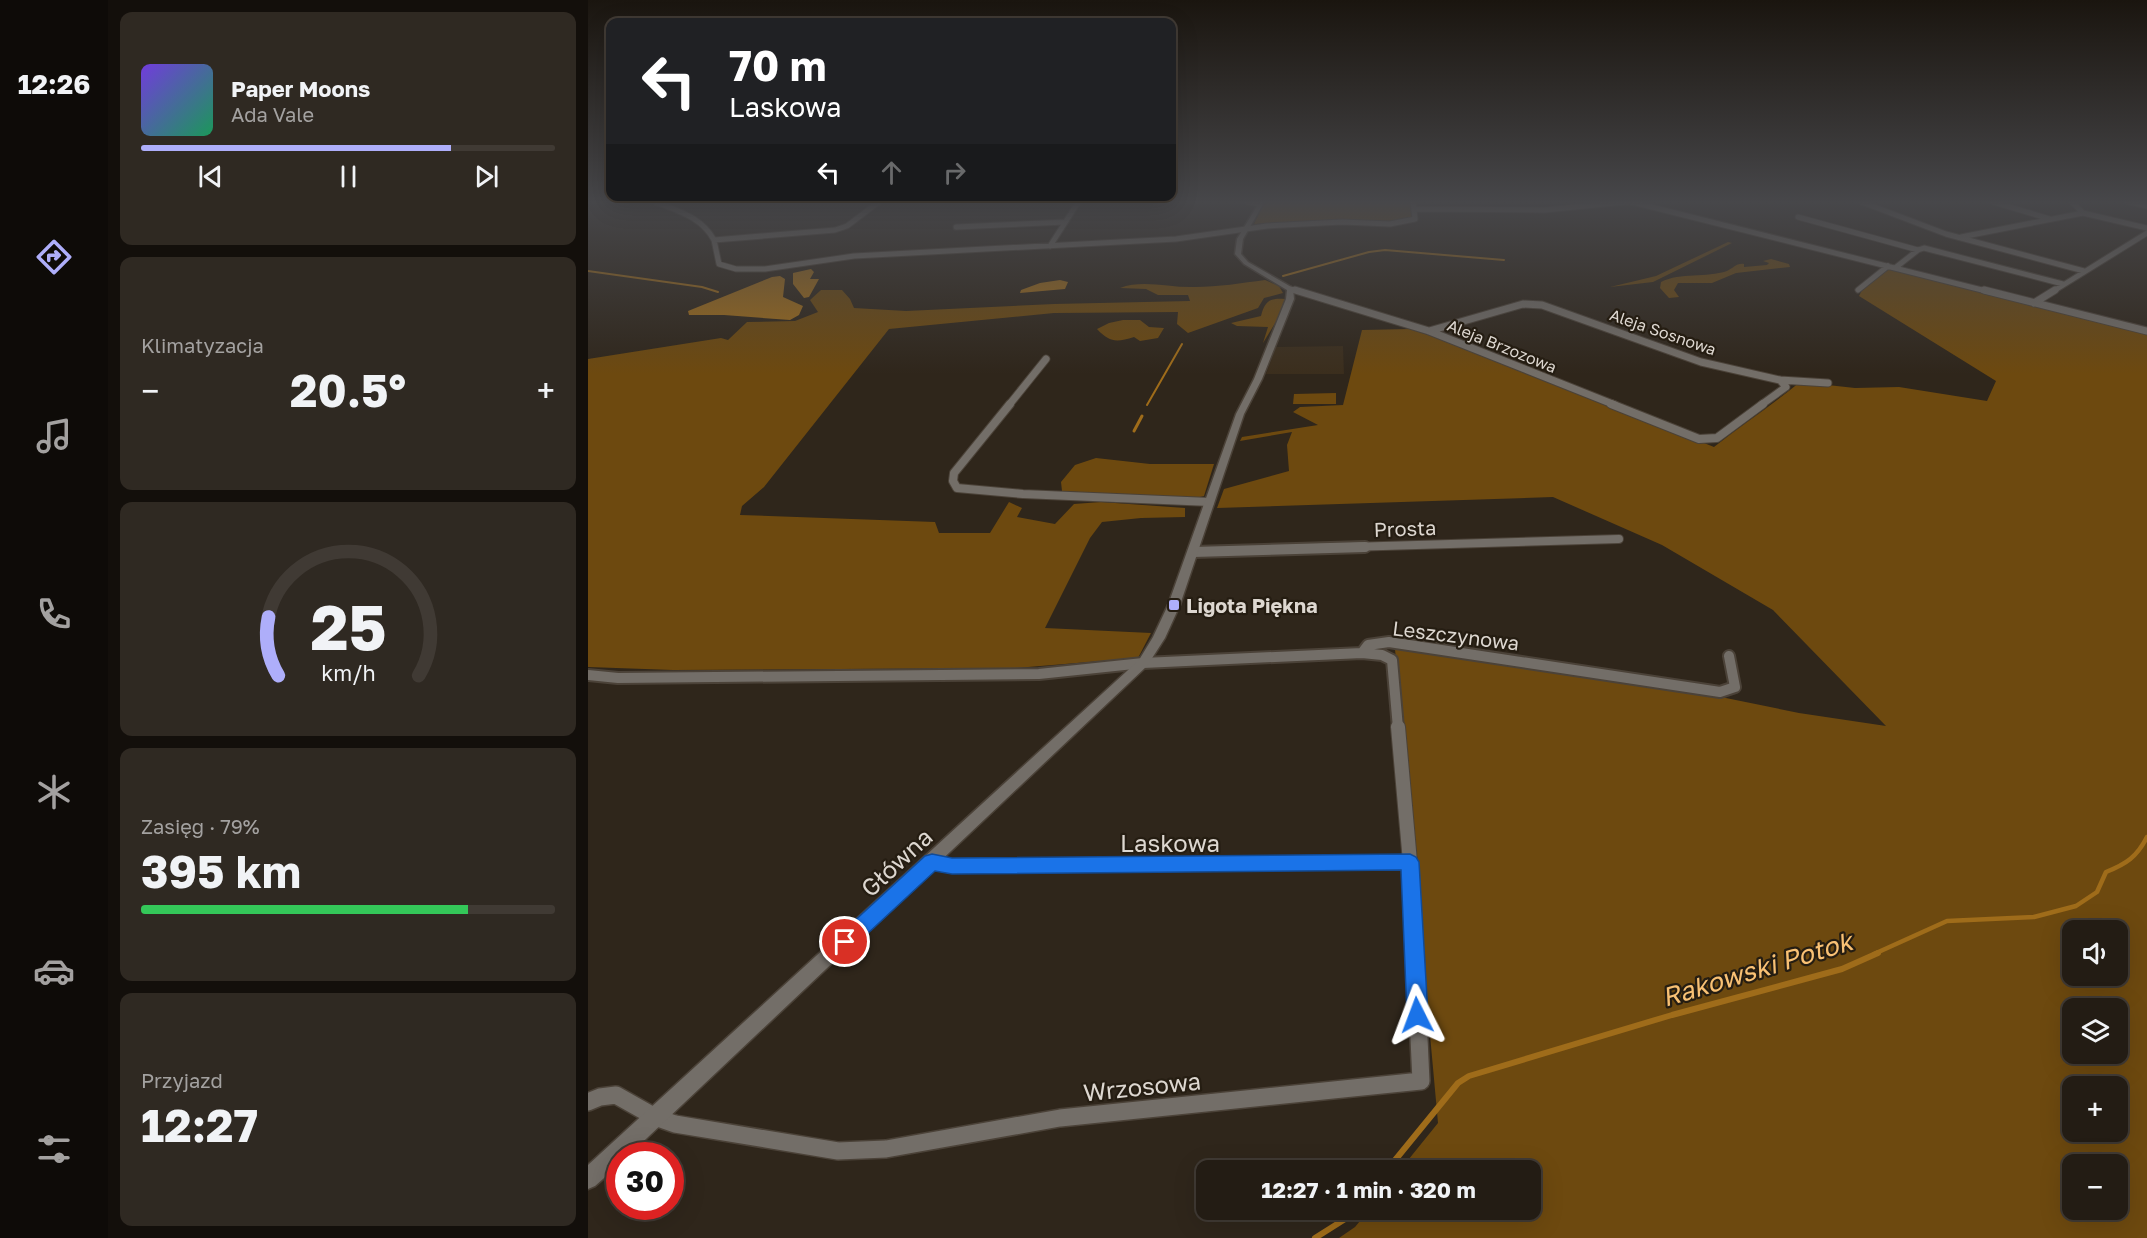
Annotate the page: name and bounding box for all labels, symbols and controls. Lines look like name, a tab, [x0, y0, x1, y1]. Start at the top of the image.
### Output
text: 70 m	[729, 40, 826, 90]
icon: left	[630, 42, 708, 120]
text: 12:26	[18, 68, 90, 100]
text: Paper Moons	[231, 75, 370, 102]
text: Laskowa	[729, 91, 841, 123]
text: Ada Vale	[231, 102, 314, 126]
icon: left	[812, 156, 845, 189]
icon: ahead	[875, 156, 908, 189]
icon: right	[938, 156, 971, 189]
icon: previous	[194, 160, 227, 193]
icon: pause	[332, 160, 365, 193]
icon: next	[470, 160, 503, 193]
icon: directions	[33, 236, 75, 278]
street label: Aleja Sosnowa	[1607, 304, 1719, 360]
street label: Aleja Brzozowa	[1444, 315, 1560, 377]
text: Klimatyzacja	[141, 333, 264, 357]
text: 20.5°	[290, 363, 406, 417]
text: −	[141, 371, 159, 410]
text: +	[537, 371, 555, 410]
icon: music	[33, 415, 75, 457]
street label: Prosta	[1373, 515, 1437, 541]
text: 25	[310, 589, 386, 664]
icon: phone	[33, 593, 75, 635]
place label: Ligota Piękna	[1186, 593, 1318, 617]
marker: Ligota Piękna	[1167, 598, 1181, 612]
street label: Leszczynowa	[1391, 615, 1521, 655]
text: km/h	[321, 660, 375, 686]
icon: climate	[33, 771, 75, 813]
text: Zasięg · 79%	[141, 814, 260, 838]
street label: Główna	[854, 822, 938, 902]
street label: Laskowa	[1120, 828, 1220, 857]
text: 395 km	[141, 844, 301, 898]
pin	[819, 916, 870, 967]
map controls	[2062, 920, 2128, 1220]
button: sound	[2062, 920, 2128, 986]
icon: arrive	[828, 925, 861, 958]
water label: Rakowski Potok	[1658, 925, 1858, 1013]
icon: car	[33, 950, 75, 992]
position arrow	[1385, 983, 1449, 1047]
button: layers	[2062, 998, 2128, 1064]
street label: Wrzosowa	[1082, 1065, 1202, 1107]
text: Przyjazd	[141, 1068, 223, 1092]
button: +	[2062, 1076, 2128, 1142]
text: 12:27	[141, 1098, 258, 1152]
icon: filters	[33, 1128, 75, 1170]
speed limit sign: 30	[606, 1142, 684, 1220]
button: −	[2062, 1154, 2128, 1220]
text: 12:27 · 1 min · 320 m	[1261, 1176, 1476, 1203]

